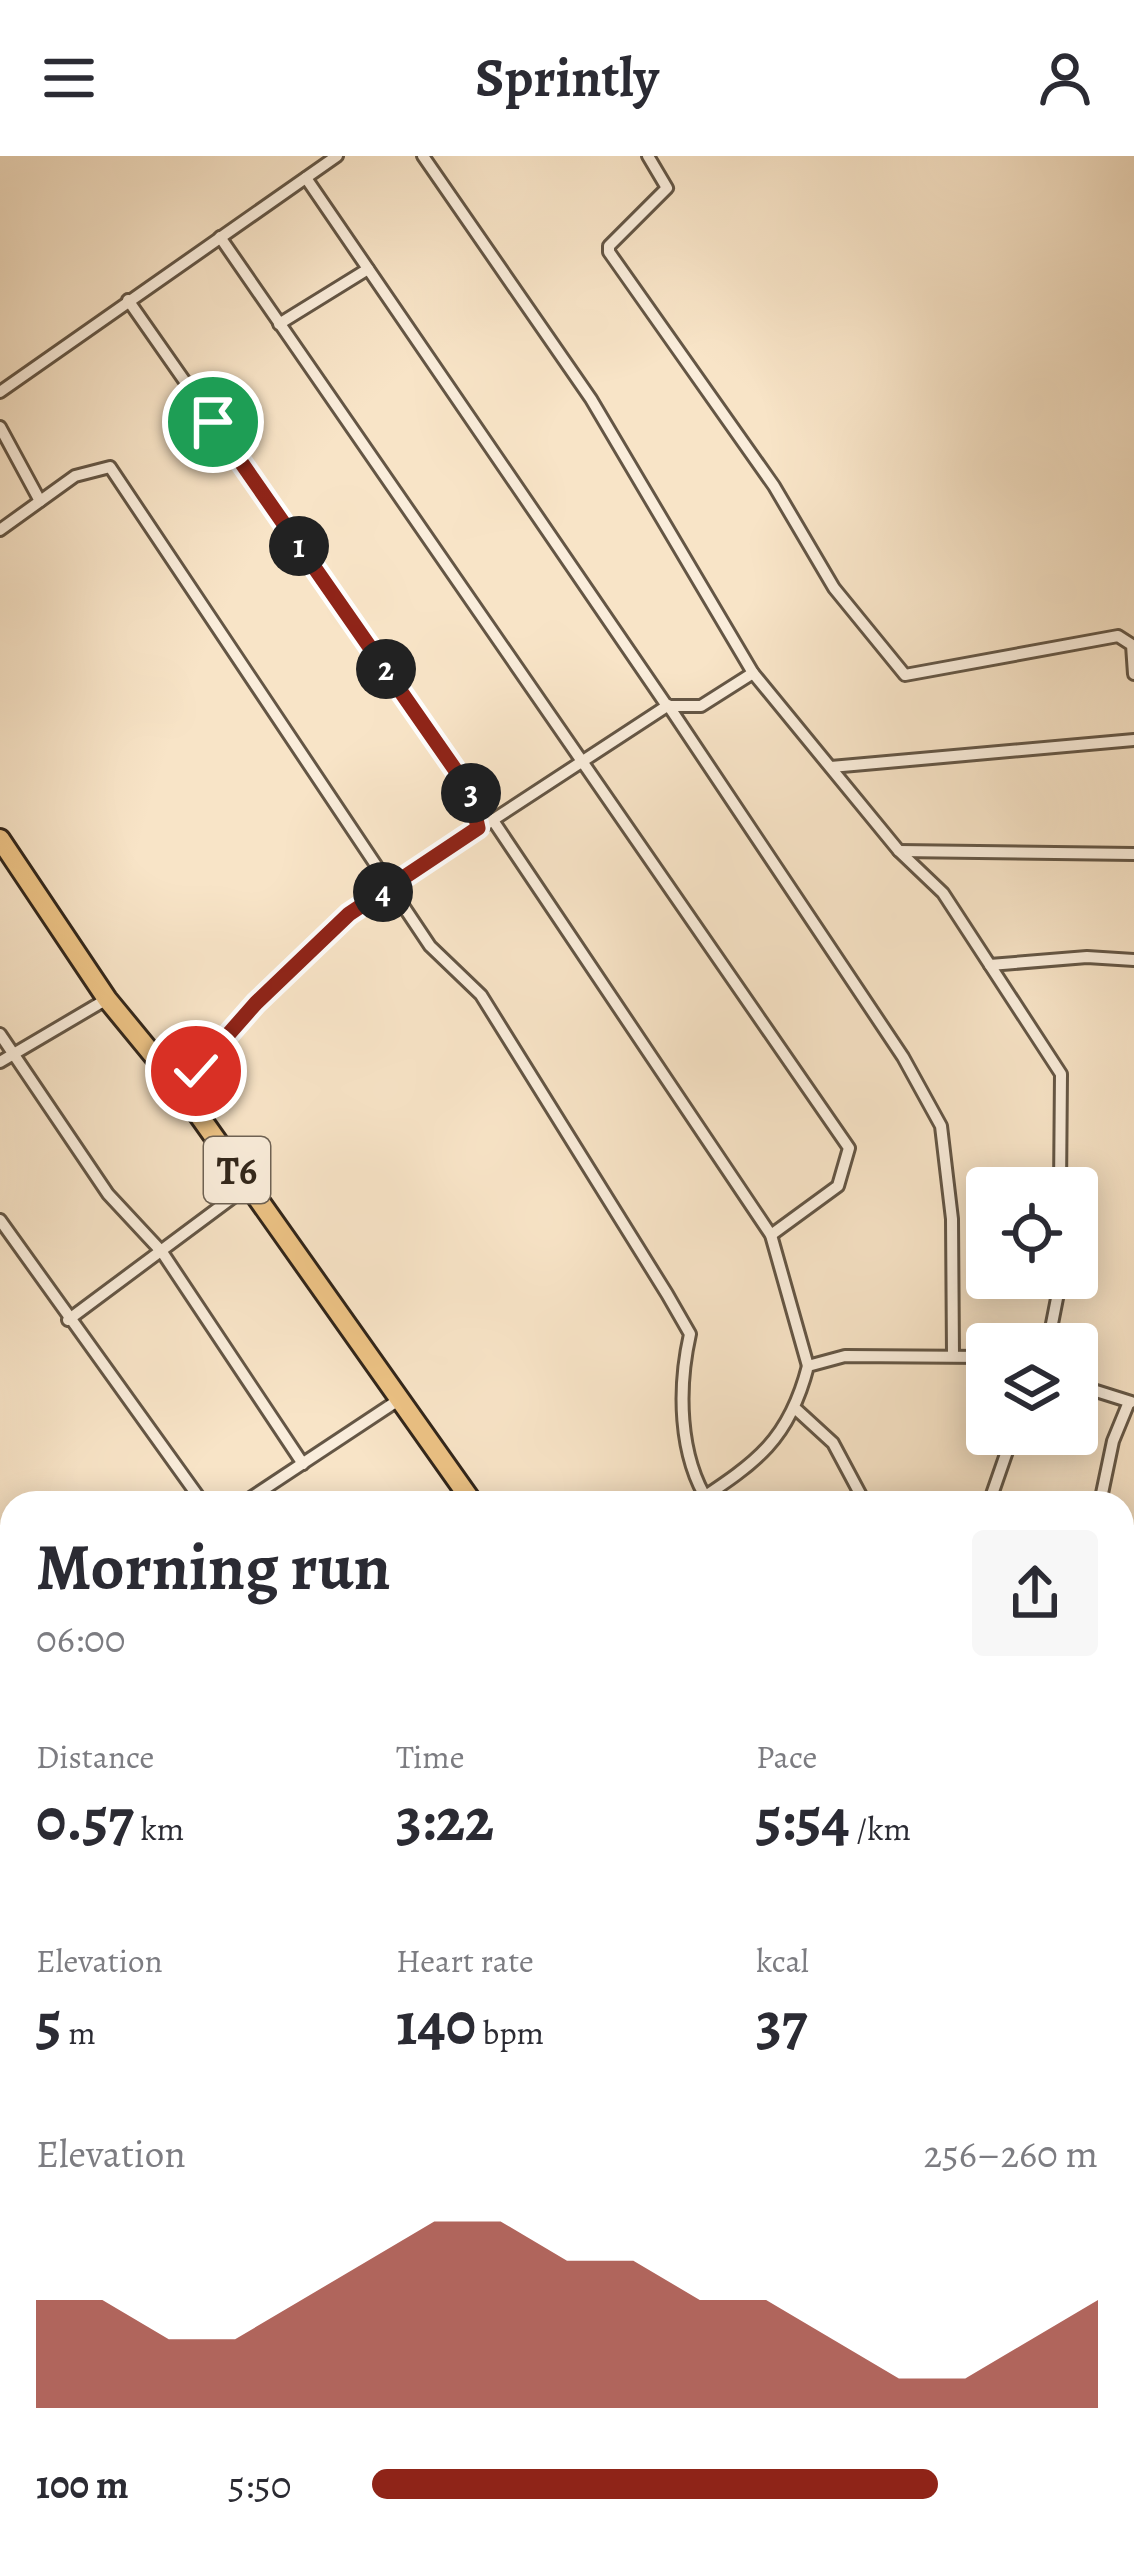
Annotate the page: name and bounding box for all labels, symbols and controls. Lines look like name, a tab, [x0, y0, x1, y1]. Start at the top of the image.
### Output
text: Sprintly	[475, 41, 659, 115]
icon: menu	[36, 45, 102, 111]
icon: person	[1032, 45, 1098, 111]
pin	[162, 371, 264, 473]
icon: arrive	[180, 389, 246, 455]
pin: 1	[269, 516, 329, 576]
text: 1	[293, 523, 305, 568]
pin: 2	[356, 639, 416, 699]
text: 2	[378, 646, 394, 691]
pin: 3	[441, 763, 501, 823]
text: 3	[464, 770, 478, 815]
pin: 4	[353, 862, 413, 922]
text: 4	[375, 869, 391, 914]
pin	[145, 1020, 247, 1122]
icon: check	[163, 1038, 229, 1104]
road number: T6	[204, 1137, 270, 1203]
map controls	[966, 1167, 1098, 1455]
button: locate	[966, 1167, 1098, 1299]
button: layers	[966, 1323, 1098, 1455]
text: Morning run	[36, 1522, 391, 1612]
button: share	[972, 1530, 1098, 1656]
text: 06:00	[36, 1612, 126, 1665]
text: Distance	[36, 1734, 154, 1779]
text: Time	[396, 1734, 465, 1779]
text: Pace	[756, 1734, 817, 1779]
text: 0.57	[36, 1779, 134, 1861]
text: 3:22	[396, 1779, 494, 1861]
text: 5:54	[756, 1779, 850, 1861]
text: km	[134, 1806, 184, 1851]
text: /km	[850, 1806, 911, 1851]
text: Elevation	[36, 1938, 163, 1983]
text: Heart rate	[396, 1938, 534, 1983]
text: kcal	[756, 1938, 809, 1983]
text: 5	[36, 1983, 62, 2065]
text: 140	[396, 1983, 476, 2065]
text: 37	[756, 1983, 807, 2065]
text: m	[62, 2010, 96, 2055]
text: bpm	[476, 2010, 544, 2055]
text: Elevation	[36, 2127, 186, 2180]
text: 256–260 m	[923, 2127, 1098, 2180]
text: 100 m	[36, 2458, 129, 2511]
text: 5:50	[228, 2458, 292, 2511]

